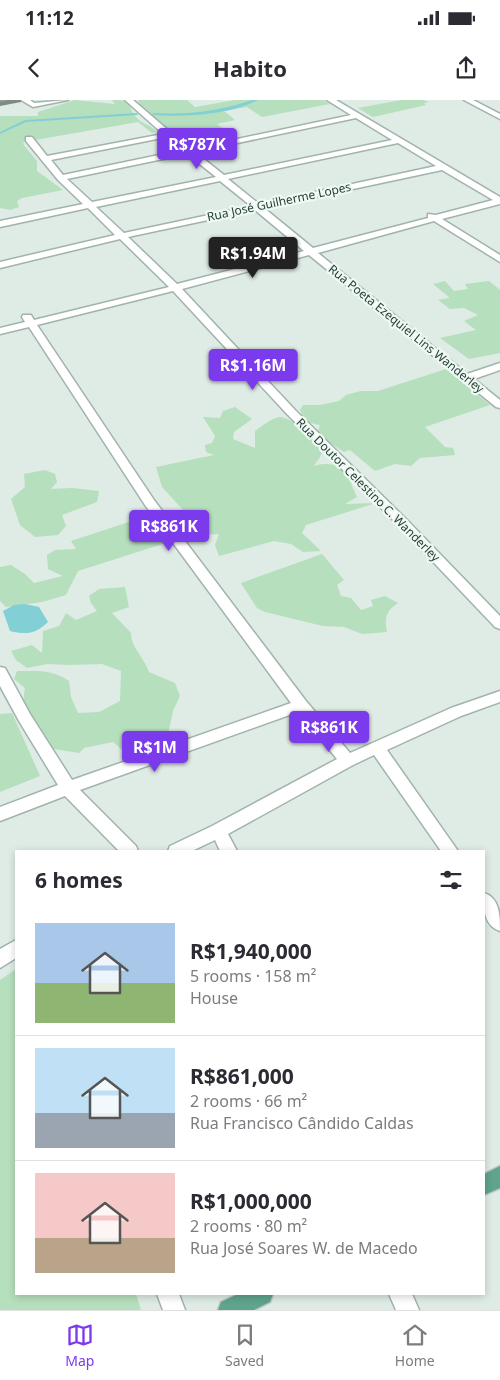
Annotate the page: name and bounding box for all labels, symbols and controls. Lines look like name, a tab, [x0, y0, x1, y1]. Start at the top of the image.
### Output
text: 11:12	[25, 5, 74, 31]
text: Habito	[213, 53, 287, 83]
icon: back	[20, 54, 48, 82]
icon: share	[452, 54, 480, 82]
pin: R$787K	[156, 128, 238, 170]
text: R$787K	[168, 133, 226, 155]
street label: Rua José Guilherme Lopes	[205, 178, 353, 225]
pin: R$1.94M	[207, 236, 299, 279]
text: R$1.94M	[220, 242, 286, 264]
street label: Rua Poeta Ezequiel Lins Wanderley	[325, 260, 488, 397]
pin: R$1.16M	[207, 348, 299, 391]
text: R$1.16M	[220, 354, 286, 376]
street label: Rua Doutor Celestino C. Wanderley	[293, 414, 445, 566]
pin: R$861K	[128, 510, 210, 552]
text: R$861K	[140, 515, 198, 537]
pin: R$861K	[288, 710, 370, 753]
text: R$861K	[300, 716, 358, 738]
pin: R$1M	[125, 730, 185, 773]
text: R$1M	[133, 736, 177, 758]
text: 6 homes	[35, 866, 123, 894]
icon: filters	[437, 866, 465, 894]
text: R$1,940,000	[190, 937, 312, 965]
icon: home	[75, 943, 135, 1003]
text: 5 rooms · 158 m²	[190, 965, 316, 987]
text: House	[190, 987, 238, 1009]
text: R$861,000	[190, 1062, 294, 1090]
icon: home	[75, 1068, 135, 1128]
text: 2 rooms · 66 m²	[190, 1090, 307, 1112]
text: Rua Francisco Cândido Caldas	[190, 1112, 414, 1134]
text: R$1,000,000	[190, 1187, 312, 1215]
icon: home	[75, 1193, 135, 1253]
text: 2 rooms · 80 m²	[190, 1215, 307, 1237]
text: Rua José Soares W. de Macedo	[190, 1237, 418, 1259]
tab: Map	[65, 1321, 94, 1370]
tab: Saved	[225, 1321, 264, 1370]
tab: Home	[395, 1321, 435, 1370]

